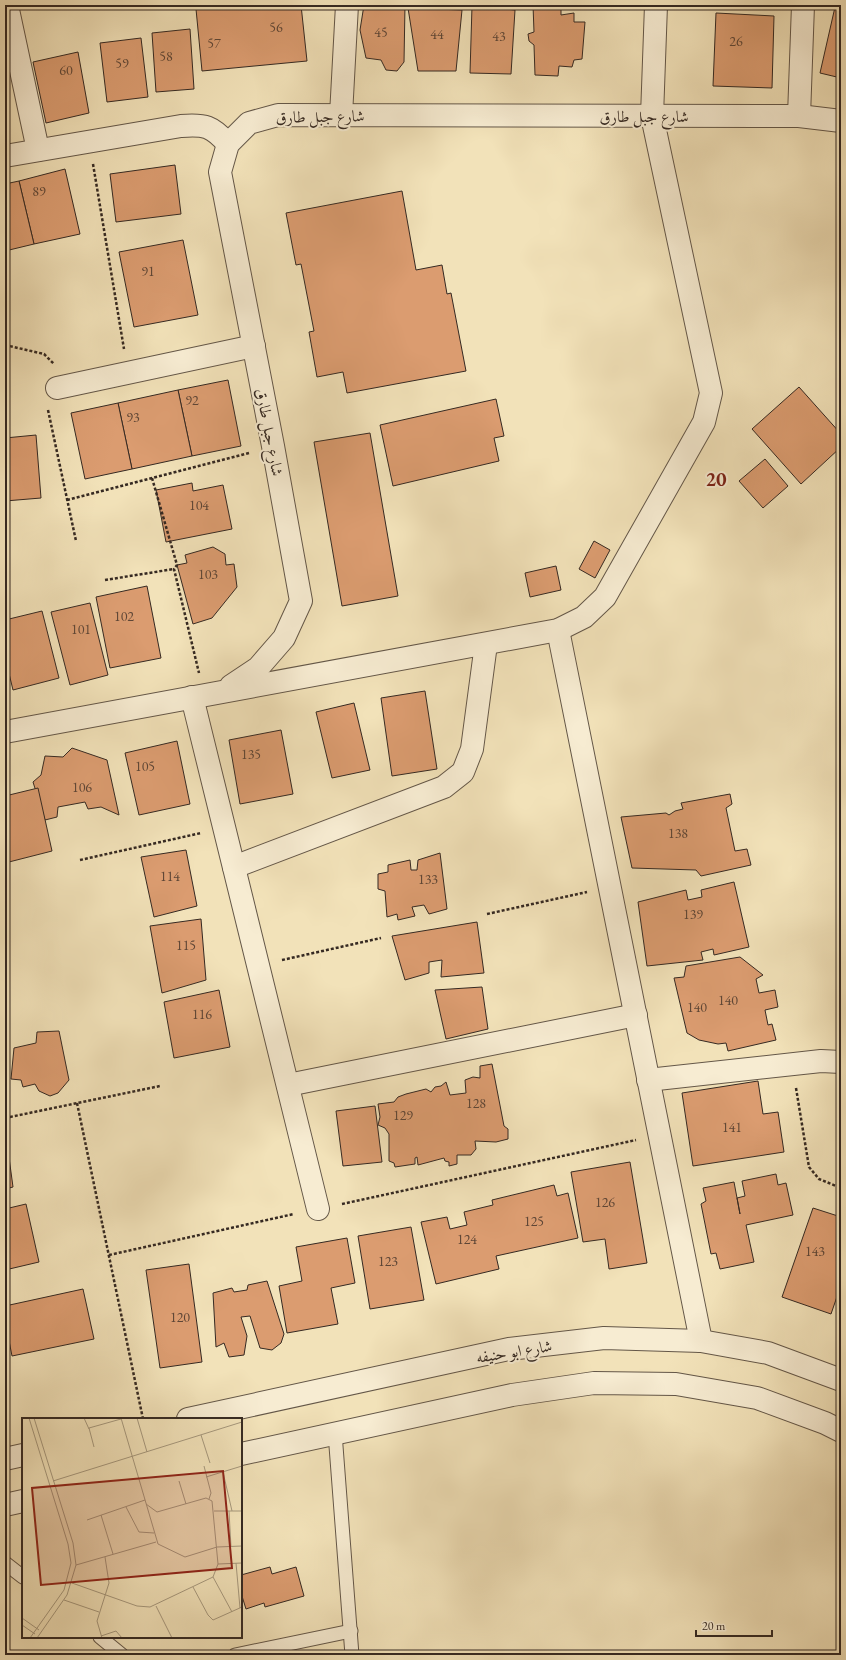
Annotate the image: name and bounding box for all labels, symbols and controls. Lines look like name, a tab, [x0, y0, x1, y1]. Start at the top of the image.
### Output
house number: 56	[269, 18, 283, 36]
house number: 45	[374, 23, 388, 41]
house number: 44	[430, 25, 444, 43]
house number: 43	[492, 27, 506, 45]
house number: 26	[729, 32, 743, 50]
house number: 57	[207, 34, 221, 52]
house number: 58	[159, 47, 173, 65]
house number: 59	[115, 54, 129, 72]
house number: 60	[59, 61, 73, 79]
street label: شارع جبل طارق	[275, 105, 365, 131]
street label: شارع جبل طارق	[600, 106, 688, 130]
house number: 89	[32, 182, 46, 200]
house number: 91	[141, 262, 155, 280]
street label: شارع جبل طارق	[248, 386, 288, 478]
house number: 92	[185, 391, 199, 409]
house number: 93	[126, 408, 140, 426]
district label: 20	[705, 466, 727, 492]
house number: 104	[189, 496, 209, 514]
house number: 103	[198, 565, 218, 583]
house number: 102	[114, 607, 134, 625]
house number: 101	[71, 620, 91, 638]
house number: 135	[241, 745, 261, 763]
house number: 105	[135, 757, 155, 775]
house number: 106	[72, 778, 92, 796]
house number: 138	[668, 824, 688, 842]
house number: 114	[160, 867, 180, 885]
house number: 133	[418, 870, 438, 888]
house number: 139	[683, 905, 703, 923]
house number: 115	[176, 936, 196, 954]
house number: 140	[718, 991, 738, 1009]
house number: 140	[687, 998, 707, 1016]
house number: 116	[192, 1005, 212, 1023]
house number: 128	[466, 1094, 486, 1112]
house number: 129	[393, 1106, 413, 1124]
house number: 141	[722, 1118, 742, 1136]
house number: 126	[595, 1193, 615, 1211]
house number: 125	[524, 1212, 544, 1230]
house number: 124	[457, 1230, 477, 1248]
house number: 143	[805, 1242, 825, 1260]
house number: 123	[378, 1252, 398, 1270]
house number: 120	[170, 1308, 190, 1326]
street label: شارع ابو حنيفه	[475, 1335, 554, 1371]
inset map	[22, 1418, 242, 1638]
scale bar	[696, 1612, 772, 1638]
text: 20 m	[702, 1618, 726, 1634]

